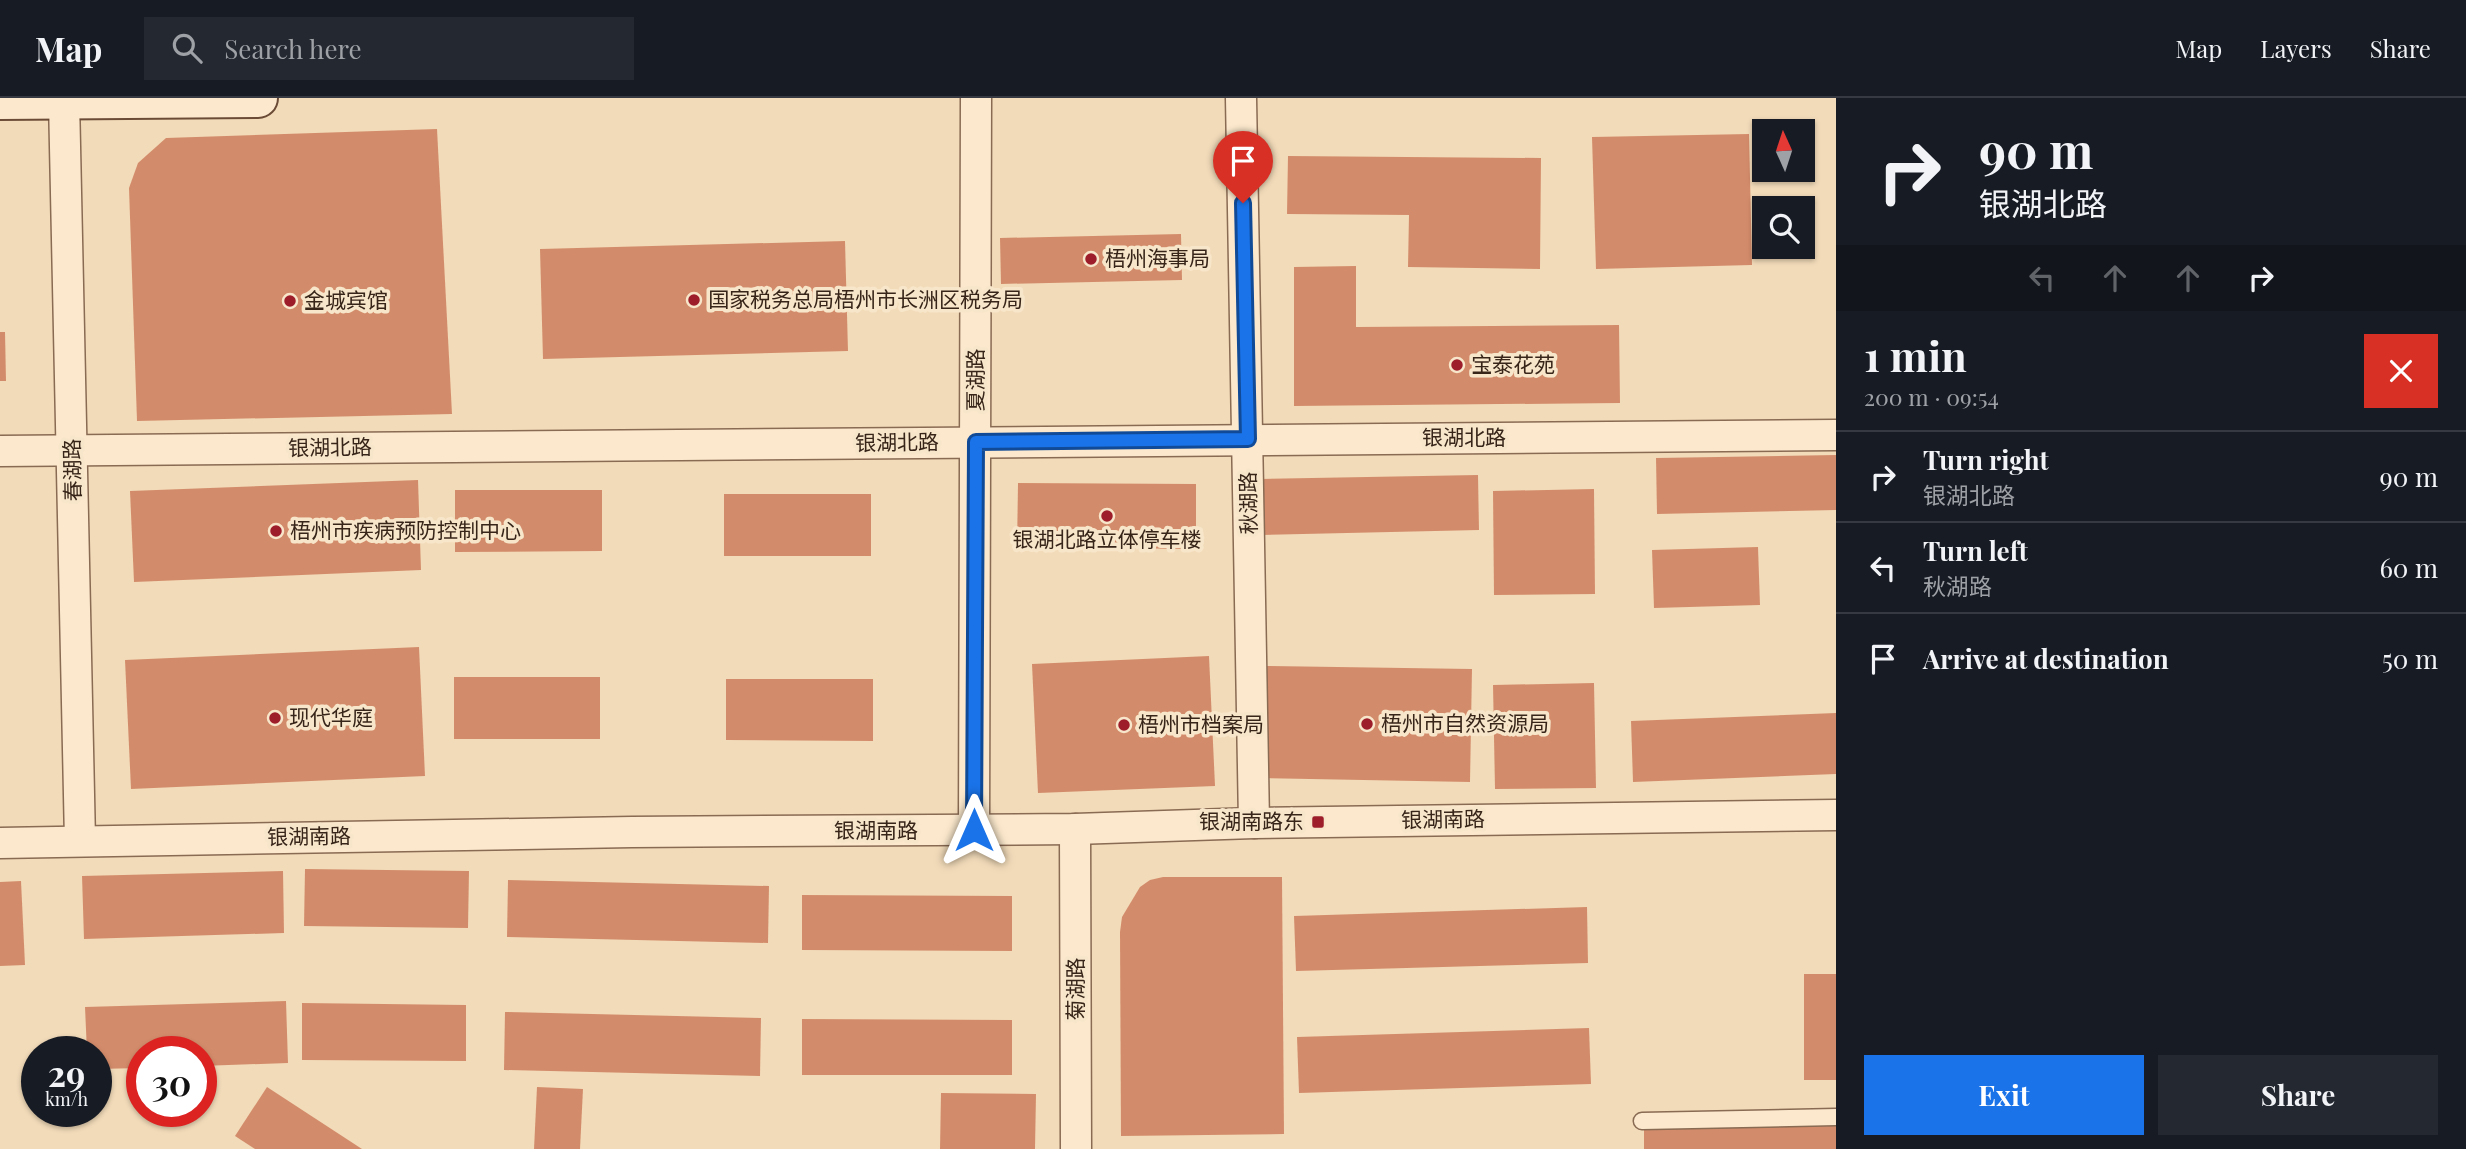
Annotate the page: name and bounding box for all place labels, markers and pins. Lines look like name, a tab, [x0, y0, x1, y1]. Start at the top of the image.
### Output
pin	[1213, 131, 1273, 203]
place label: 梧州海事局	[1105, 243, 1210, 271]
marker: 梧州海事局	[1083, 251, 1099, 267]
place label: 国家税务总局梧州市长洲区税务局	[708, 284, 1023, 312]
place label: 金城宾馆	[304, 285, 388, 313]
marker: 国家税务总局梧州市长洲区税务局	[686, 292, 702, 308]
marker: 金城宾馆	[282, 293, 298, 309]
place label: 宝泰花苑	[1471, 349, 1555, 377]
marker: 宝泰花苑	[1449, 357, 1465, 373]
marker: 银湖北路立体停车楼	[1099, 508, 1115, 524]
place label: 梧州市疾病预防控制中心	[290, 515, 521, 543]
marker: 梧州市疾病预防控制中心	[268, 523, 284, 539]
place label: 银湖北路立体停车楼	[1013, 524, 1202, 552]
place label: 现代华庭	[289, 702, 373, 730]
place label: 梧州市自然资源局	[1381, 708, 1549, 736]
place label: 梧州市档案局	[1138, 709, 1264, 737]
marker: 现代华庭	[267, 710, 283, 726]
marker: 梧州市自然资源局	[1359, 716, 1375, 732]
marker: 梧州市档案局	[1116, 717, 1132, 733]
place label: 银湖南路东	[1199, 806, 1304, 834]
marker: 银湖南路东	[1310, 814, 1326, 830]

